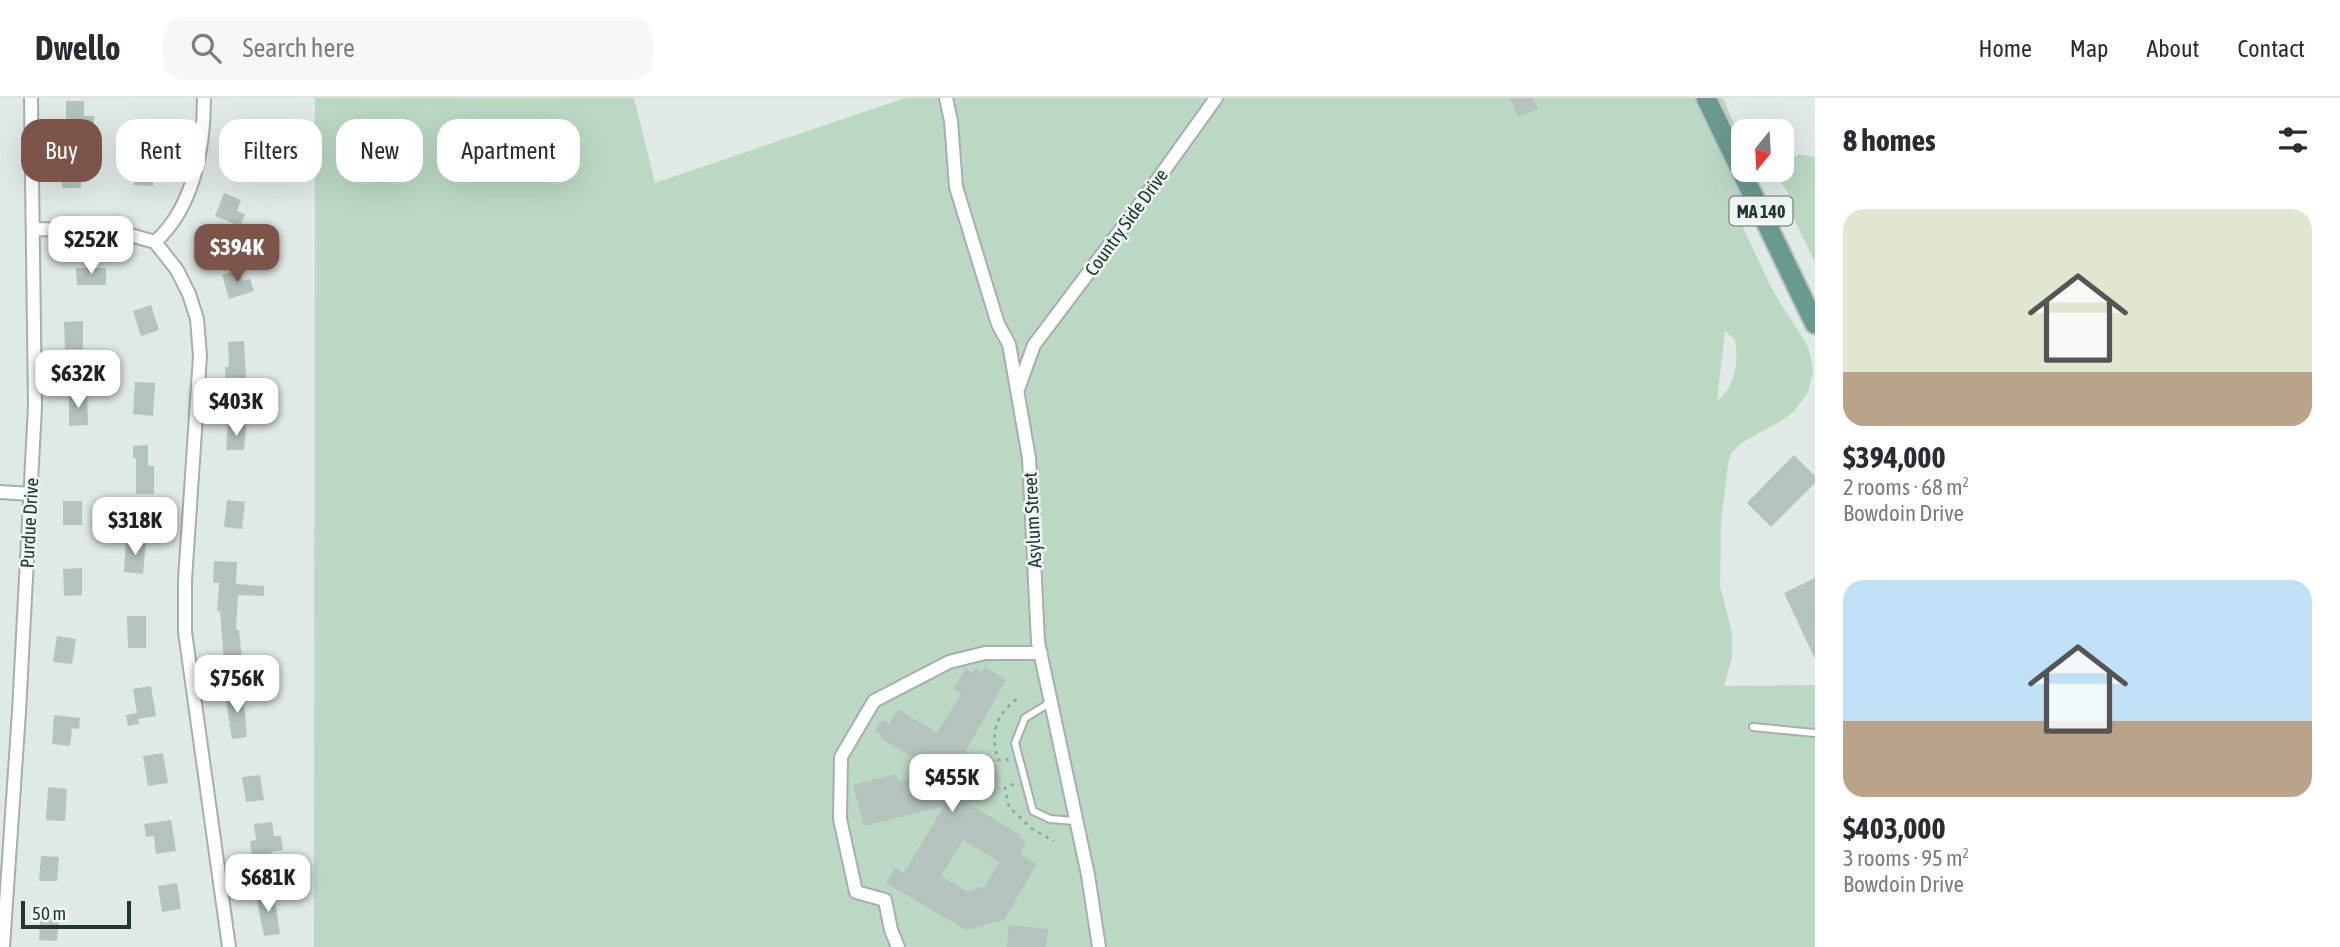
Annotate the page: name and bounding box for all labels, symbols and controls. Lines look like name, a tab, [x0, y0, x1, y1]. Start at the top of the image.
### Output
search box	[163, 17, 653, 80]
text: Dwello	[35, 29, 121, 67]
icon: search	[187, 29, 225, 67]
text: Search here	[243, 33, 355, 63]
text: Home	[1978, 35, 2032, 62]
text: Map	[2070, 35, 2108, 62]
text: About	[2146, 35, 2199, 62]
text: Contact	[2237, 35, 2305, 62]
chip: Buy	[21, 119, 102, 182]
chip: Rent	[116, 119, 205, 182]
chip: Filters	[219, 119, 322, 182]
chip: New	[336, 119, 423, 182]
chip: Apartment	[437, 119, 580, 182]
north arrow	[1731, 119, 1794, 182]
map controls	[1731, 119, 1794, 182]
icon: filters	[2274, 121, 2312, 159]
text: 8 homes	[1843, 123, 1936, 157]
street label: Country Side Drive	[1080, 164, 1172, 280]
road number: MA 140	[1730, 196, 1792, 226]
pin: $252K	[42, 216, 140, 276]
pin: $394K	[188, 225, 286, 284]
text: $252K	[64, 226, 118, 252]
text: $394K	[210, 234, 264, 260]
icon: home	[2015, 255, 2141, 381]
pin: $632K	[29, 350, 127, 410]
text: $632K	[51, 360, 105, 386]
pin: $403K	[187, 378, 285, 438]
text: $403K	[209, 388, 263, 414]
text: $394,000	[1843, 440, 1946, 474]
street label: Asylum Street	[1019, 471, 1045, 569]
text: 2 rooms · 68 m²	[1843, 474, 1969, 500]
street label: Purdue Drive	[16, 477, 42, 569]
pin: $318K	[86, 498, 184, 557]
text: Bowdoin Drive	[1843, 500, 1964, 526]
text: $318K	[108, 507, 162, 533]
icon: home	[2015, 626, 2141, 752]
pin: $756K	[188, 656, 286, 715]
text: $756K	[210, 665, 264, 691]
pin: $455K	[903, 754, 1001, 814]
text: $455K	[925, 764, 979, 790]
text: $403,000	[1843, 811, 1946, 845]
text: 3 rooms · 95 m²	[1843, 845, 1969, 871]
pin: $681K	[219, 854, 317, 914]
text: $681K	[241, 864, 295, 890]
text: Bowdoin Drive	[1843, 871, 1964, 897]
scale bar	[21, 898, 131, 930]
text: 50 m	[32, 902, 66, 924]

